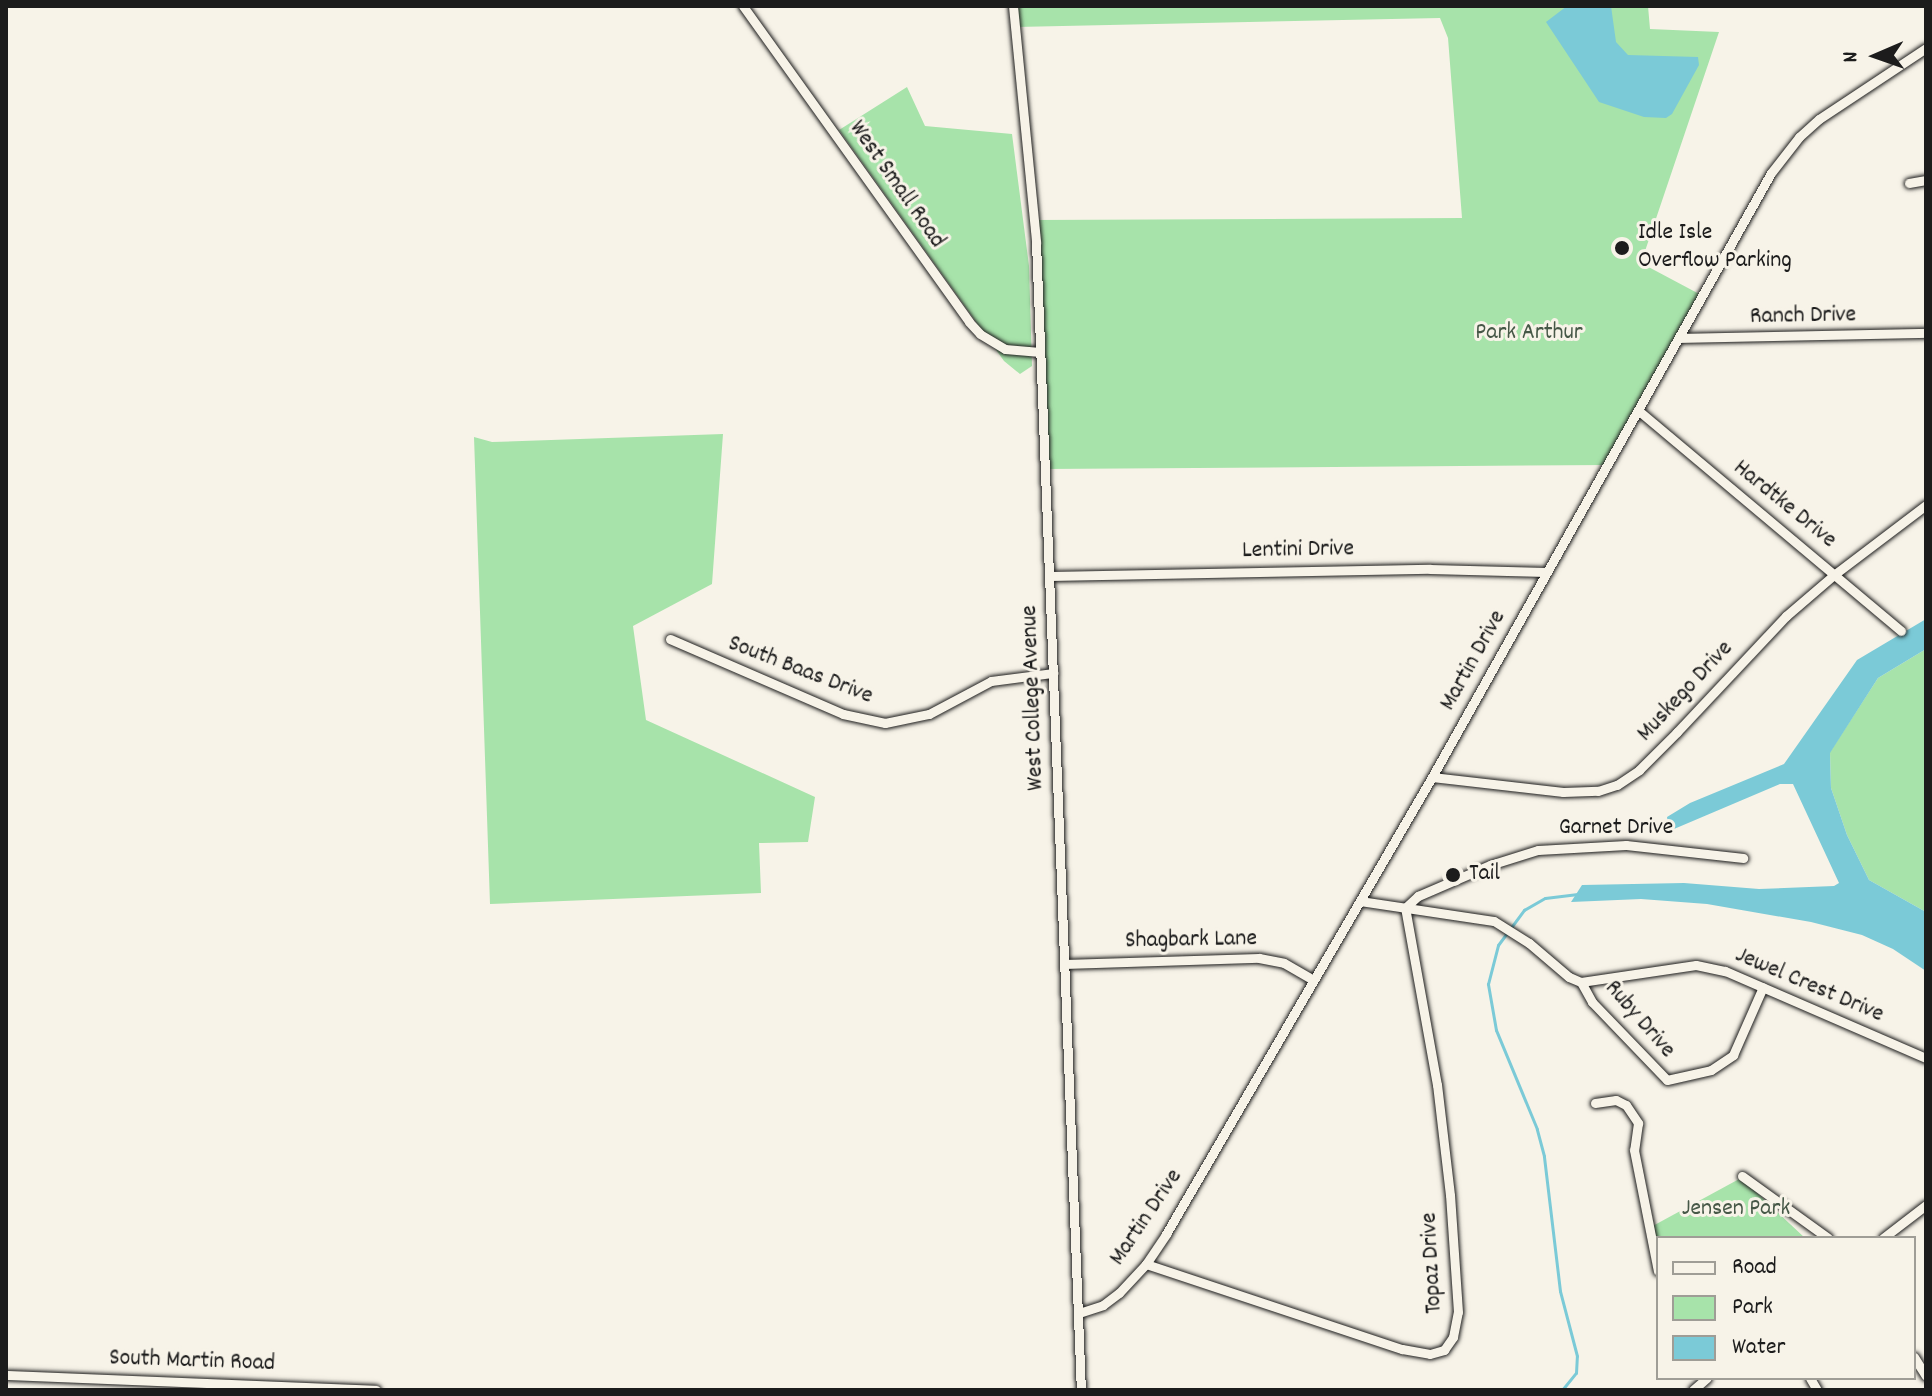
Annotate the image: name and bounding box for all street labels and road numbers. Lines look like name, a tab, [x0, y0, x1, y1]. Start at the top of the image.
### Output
street label: West Small Road	[841, 116, 951, 254]
street label: Ranch Drive	[1750, 302, 1856, 332]
street label: Hardtke Drive	[1726, 455, 1842, 555]
street label: Lentini Drive	[1242, 536, 1354, 566]
street label: West College Avenue	[1016, 605, 1052, 791]
street label: Martin Drive	[1435, 606, 1513, 716]
street label: South Baas Drive	[724, 630, 876, 712]
street label: Muskego Drive	[1632, 635, 1740, 749]
street label: Garnet Drive	[1559, 815, 1673, 843]
street label: Shagbark Lane	[1125, 925, 1257, 957]
street label: Jewel Crest Drive	[1730, 942, 1888, 1030]
street label: Ruby Drive	[1597, 975, 1681, 1065]
street label: Martin Drive	[1104, 1164, 1190, 1272]
street label: Topaz Drive	[1416, 1212, 1450, 1314]
street label: South Martin Road	[109, 1345, 275, 1379]

